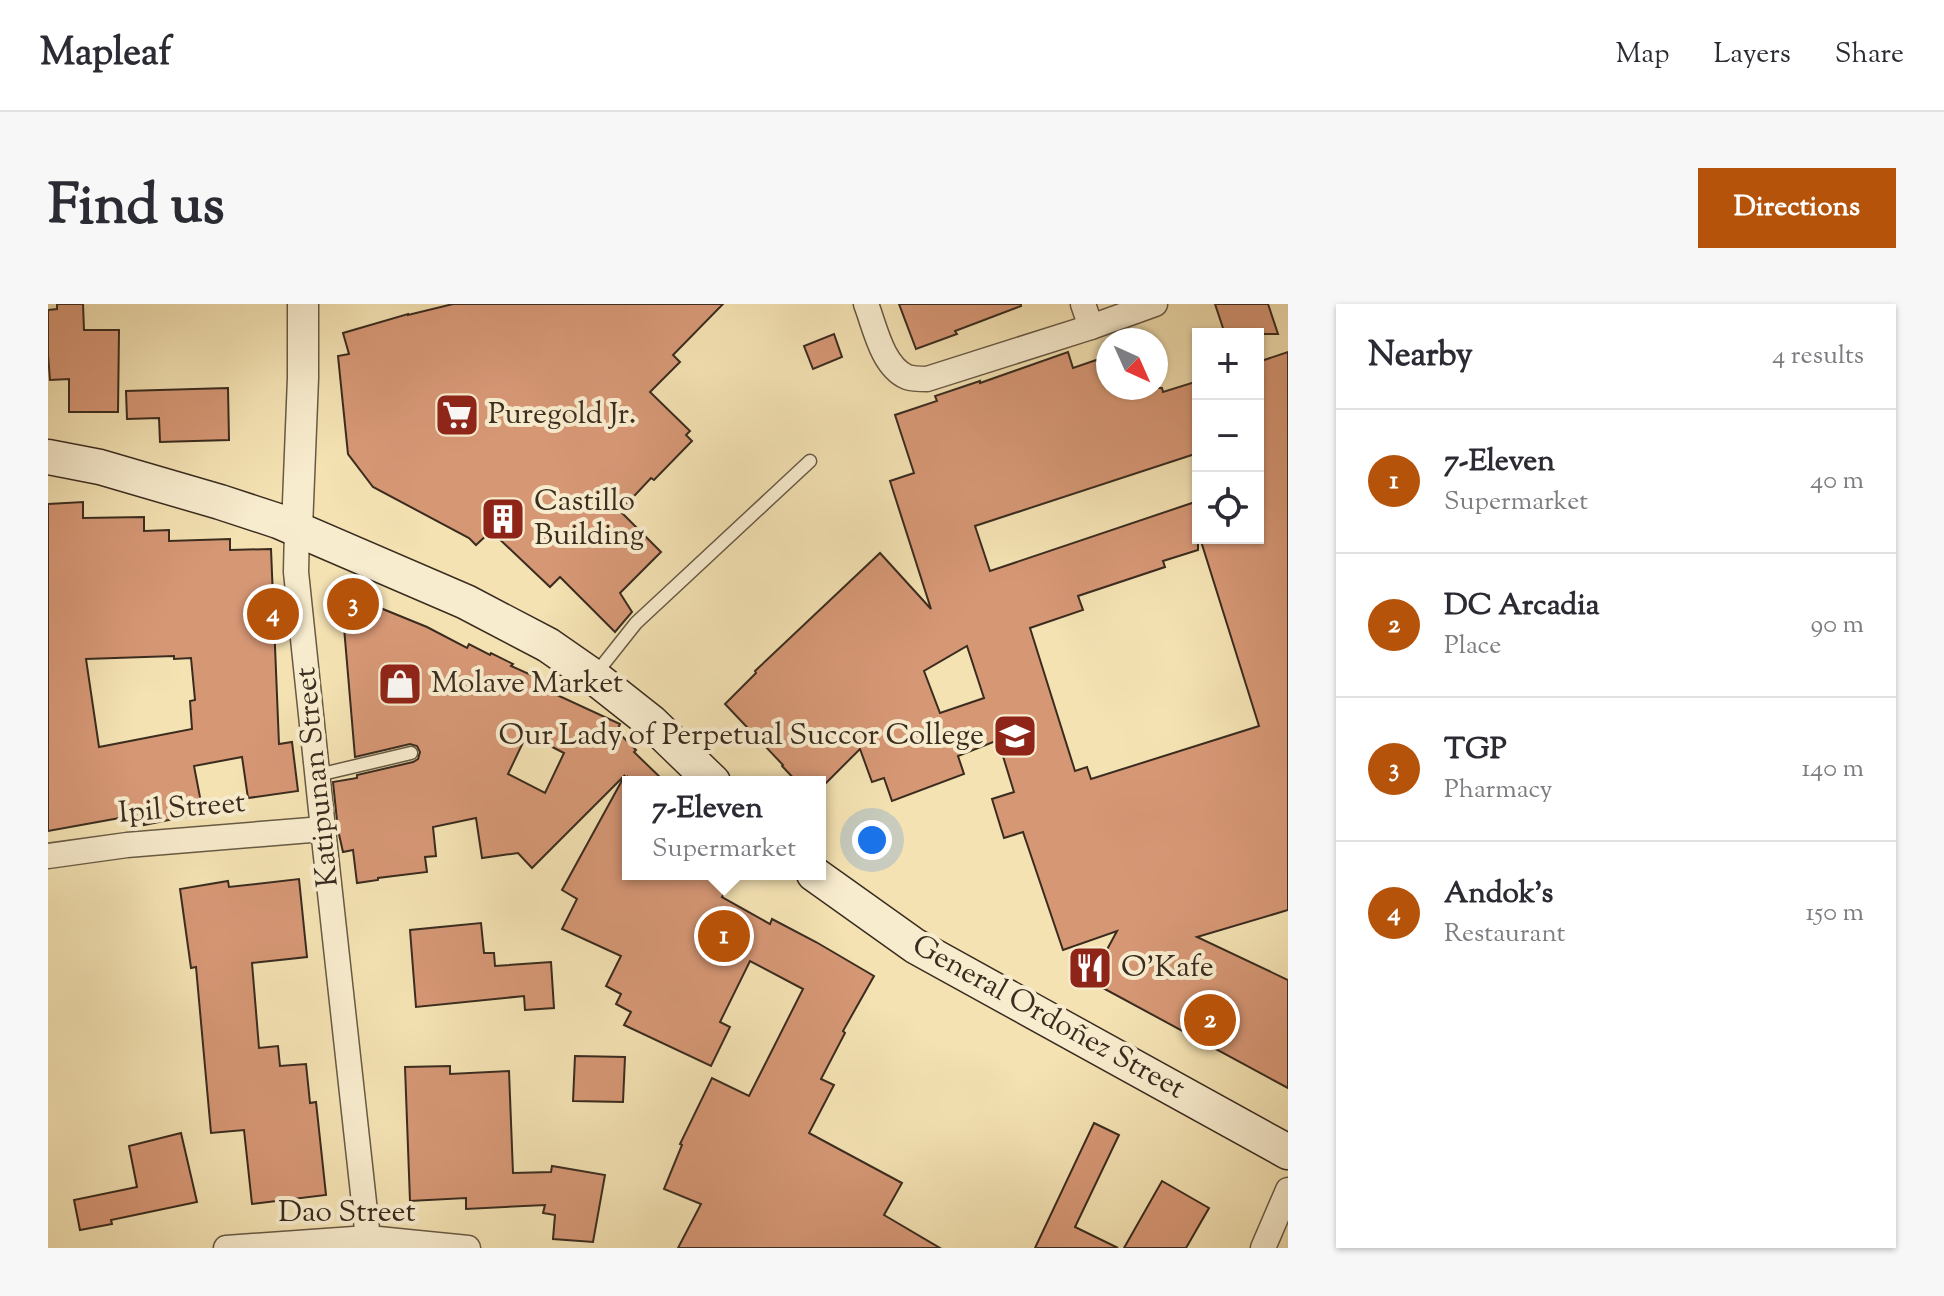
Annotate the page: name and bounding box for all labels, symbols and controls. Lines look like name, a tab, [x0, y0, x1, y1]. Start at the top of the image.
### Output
text: Mapleaf	[40, 28, 172, 82]
text: Map	[1616, 35, 1669, 75]
text: Layers	[1713, 35, 1791, 75]
text: Share	[1835, 35, 1904, 75]
text: Find us	[48, 168, 224, 249]
button: Directions	[1698, 168, 1896, 248]
north arrow	[1096, 328, 1168, 400]
map controls	[1192, 328, 1264, 544]
button: +	[1192, 328, 1264, 400]
text: Nearby	[1368, 332, 1473, 381]
text: 4 results	[1772, 338, 1864, 375]
supermarket icon: Puregold Jr.	[433, 391, 481, 439]
place label: Puregold Jr.	[488, 394, 636, 437]
button: −	[1192, 400, 1264, 472]
text: 7-Eleven	[1444, 441, 1555, 484]
text: 1	[1390, 463, 1398, 500]
text: 40 m	[1810, 463, 1864, 500]
button: locate	[1192, 472, 1264, 544]
place label: Castillo Building	[534, 481, 644, 558]
text: Supermarket	[1444, 484, 1588, 521]
building icon: Castillo Building	[479, 495, 527, 543]
pin: 3	[327, 574, 379, 634]
pin: 4	[247, 584, 299, 644]
text: DC Arcadia	[1444, 585, 1600, 628]
text: 2	[1388, 607, 1400, 644]
text: 90 m	[1811, 607, 1864, 644]
text: Place	[1444, 628, 1501, 665]
shop icon: Molave Market	[376, 660, 424, 708]
place label: Molave Market	[431, 663, 623, 706]
street label: Katipunan Street	[285, 665, 351, 889]
school or university icon: Our Lady of Perpetual Succor College	[991, 712, 1039, 760]
place label: Our Lady of Perpetual Succor College	[499, 715, 984, 758]
text: TGP	[1444, 729, 1507, 772]
text: 3	[1389, 751, 1399, 788]
text: 140 m	[1801, 751, 1864, 788]
text: Pharmacy	[1444, 772, 1552, 809]
popup	[622, 776, 826, 880]
street label: Ipil Street	[117, 782, 247, 836]
text: 7-Eleven	[652, 788, 763, 831]
your location	[852, 820, 892, 860]
text: Supermarket	[652, 831, 796, 868]
text: Andok's	[1444, 873, 1553, 916]
text: 4	[1387, 895, 1401, 932]
text: 150 m	[1805, 895, 1864, 932]
pin: 1	[698, 906, 750, 966]
text: Restaurant	[1444, 916, 1565, 953]
street label: General Ordoñez Street	[904, 925, 1192, 1111]
restaurant icon: O’Kafe	[1066, 944, 1114, 992]
place label: O’Kafe	[1121, 947, 1214, 990]
pin: 2	[1184, 990, 1236, 1050]
street label: Dao Street	[278, 1192, 416, 1235]

